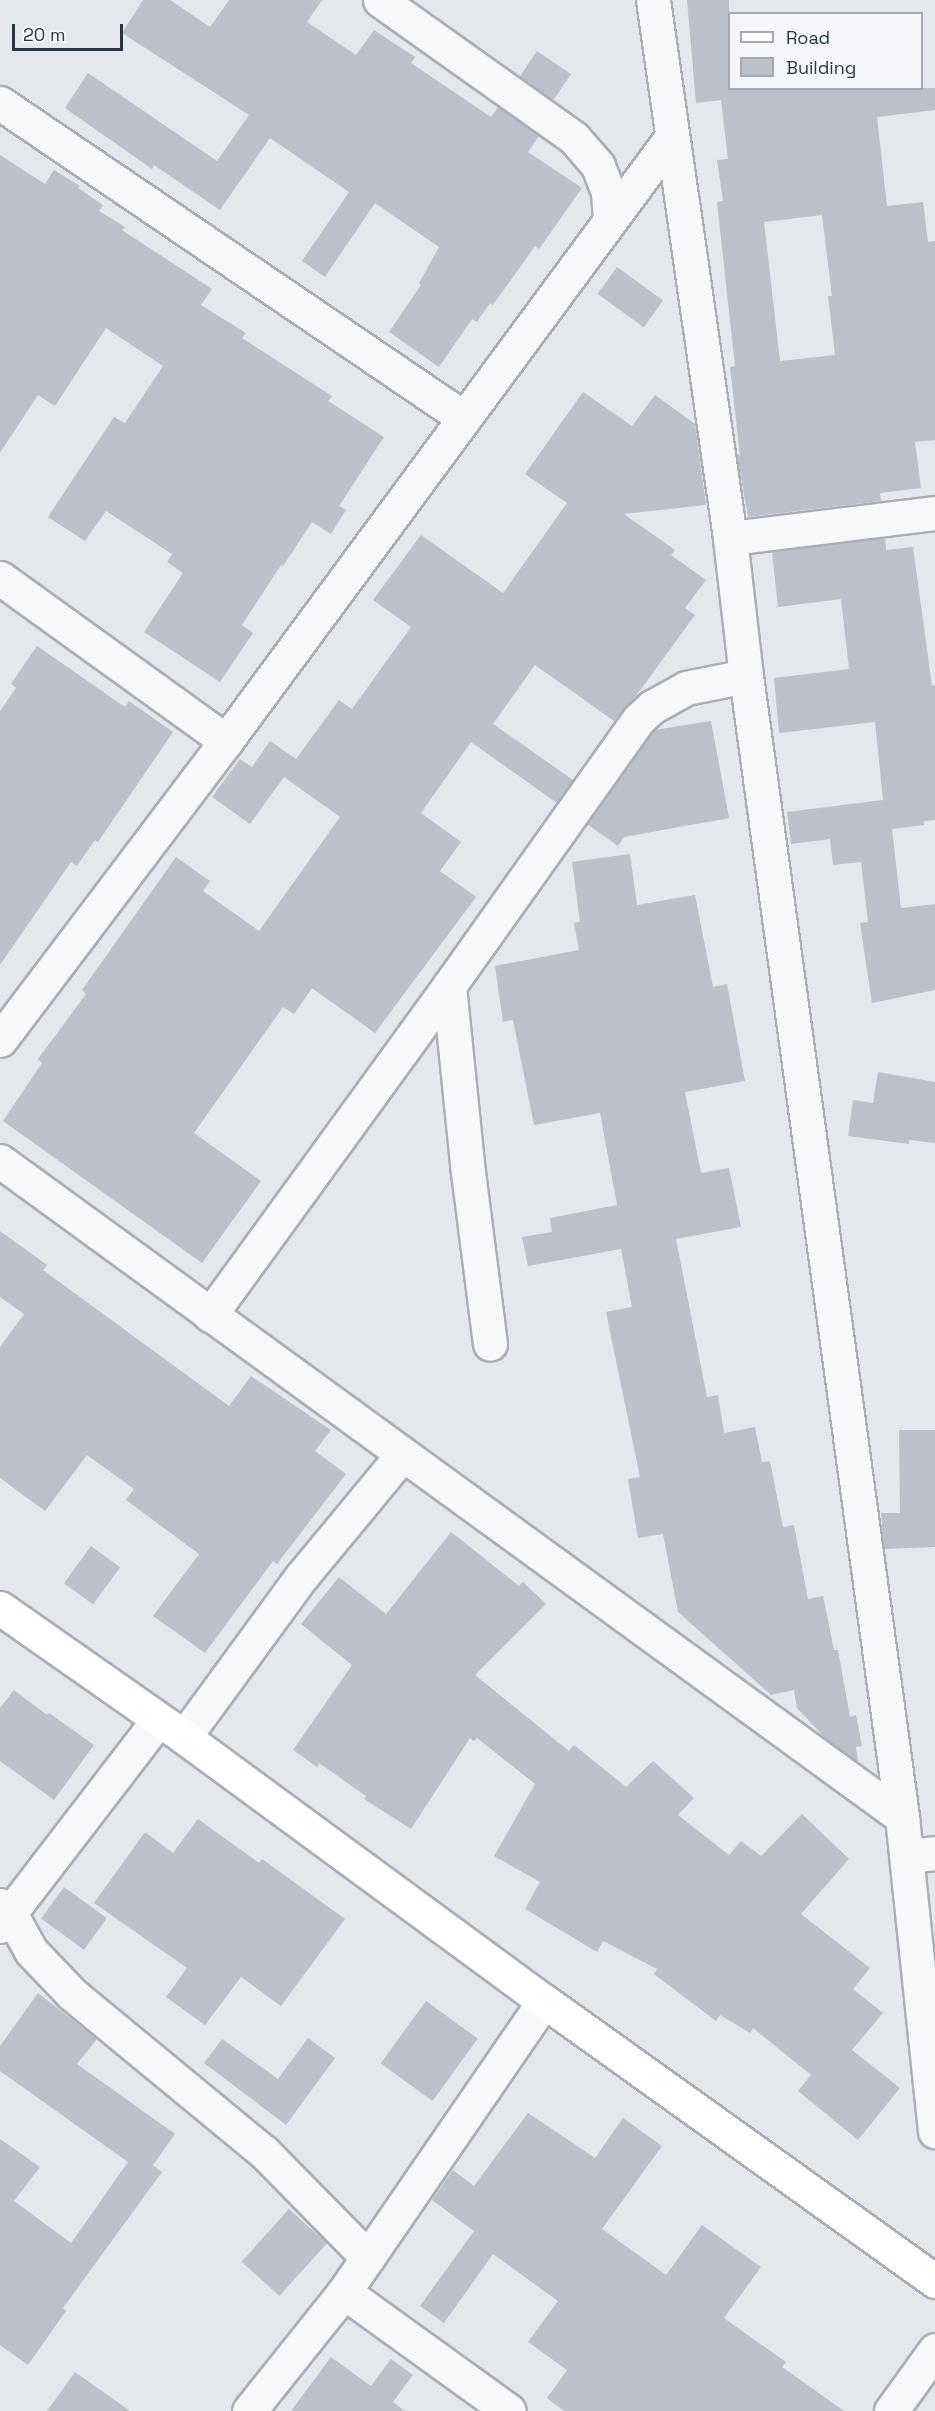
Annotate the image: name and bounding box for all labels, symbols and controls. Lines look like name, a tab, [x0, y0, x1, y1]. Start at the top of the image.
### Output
scale bar	[15, 12, 126, 50]
legend	[728, 12, 923, 90]
text: 20 m	[23, 23, 66, 46]
text: Road	[786, 26, 830, 49]
text: Building	[786, 56, 856, 79]

